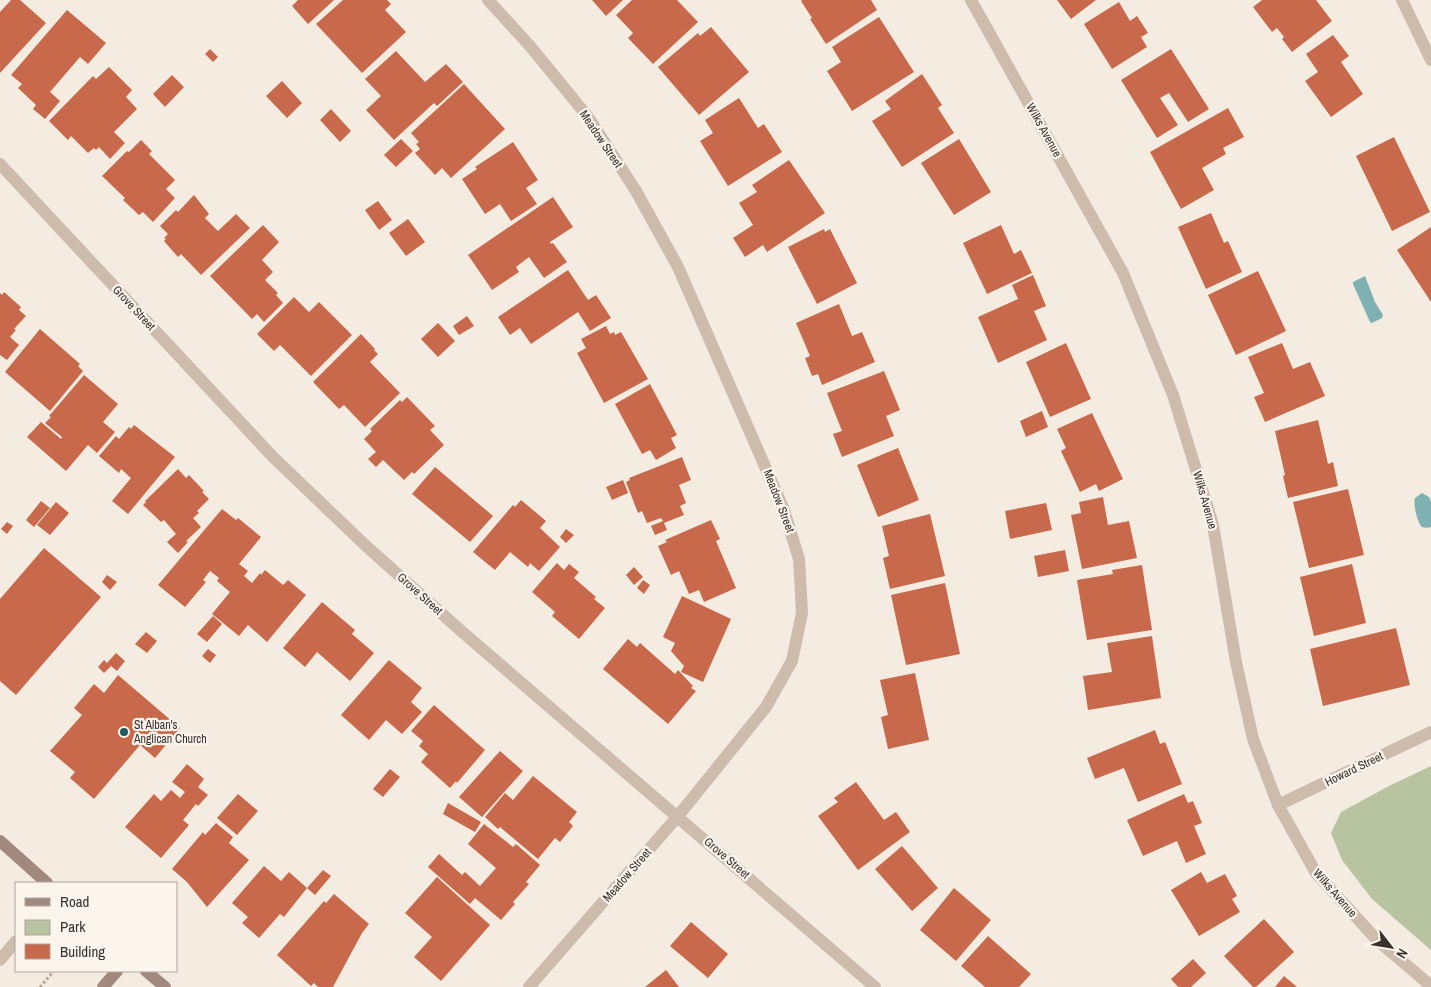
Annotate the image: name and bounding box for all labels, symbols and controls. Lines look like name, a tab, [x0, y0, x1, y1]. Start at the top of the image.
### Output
street label: Wilks Avenue	[1023, 100, 1065, 160]
street label: Meadow Street	[576, 107, 626, 171]
street label: Grove Street	[109, 282, 159, 334]
street label: Meadow Street	[760, 467, 798, 535]
street label: Wilks Avenue	[1189, 469, 1221, 531]
street label: Grove Street	[394, 569, 446, 619]
place label: St Alban's Anglican Church	[133, 717, 207, 747]
marker: St Alban's Anglican Church	[118, 726, 130, 738]
street label: Howard Street	[1322, 748, 1386, 790]
street label: Grove Street	[701, 834, 753, 883]
street label: Meadow Street	[599, 845, 655, 905]
street label: Wilks Avenue	[1309, 865, 1361, 921]
legend	[15, 882, 178, 972]
text: Road	[60, 891, 89, 912]
text: Park	[60, 916, 86, 937]
north arrow	[1366, 922, 1416, 972]
text: Building	[60, 941, 105, 962]
text: N	[1392, 946, 1412, 962]

